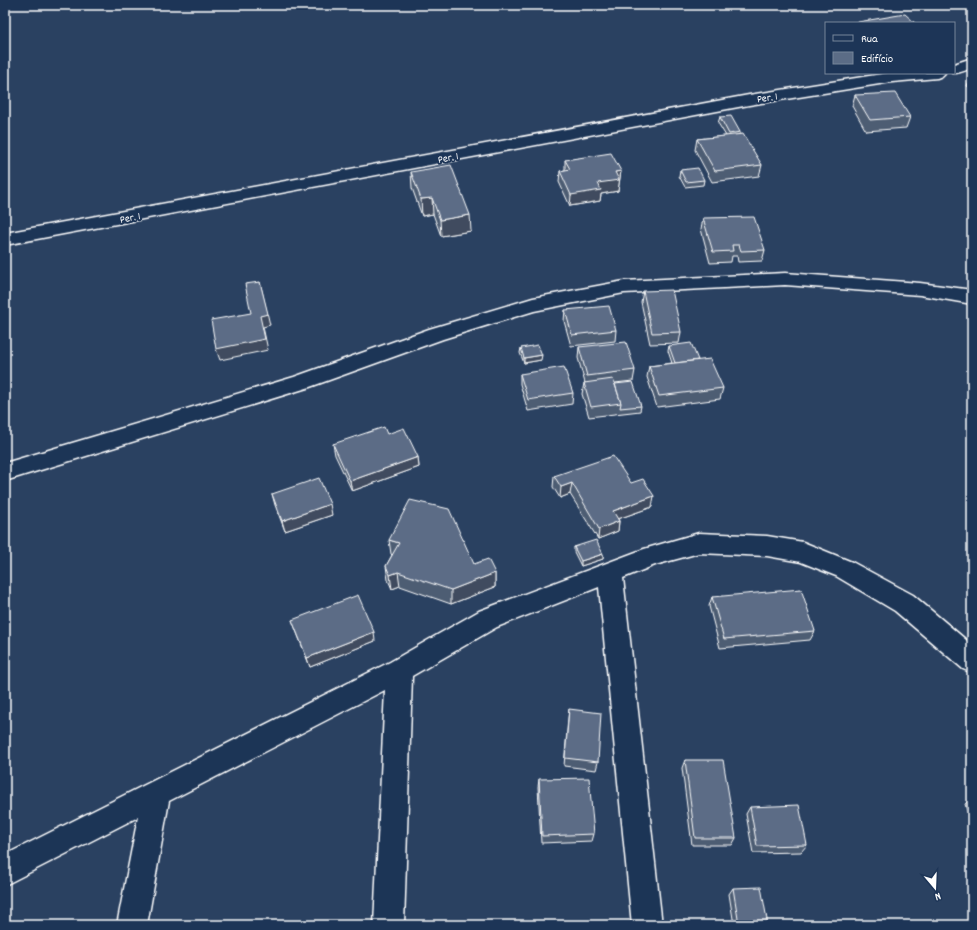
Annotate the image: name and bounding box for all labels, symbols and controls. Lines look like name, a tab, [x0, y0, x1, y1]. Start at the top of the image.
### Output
legend	[825, 22, 955, 74]
text: Rua	[861, 31, 878, 48]
text: Edifício	[861, 51, 893, 68]
street label: Per. 1	[756, 89, 779, 108]
street label: Per. 1	[437, 149, 460, 169]
street label: Per. 1	[119, 209, 142, 229]
north arrow	[915, 868, 955, 908]
text: N	[932, 887, 943, 904]

